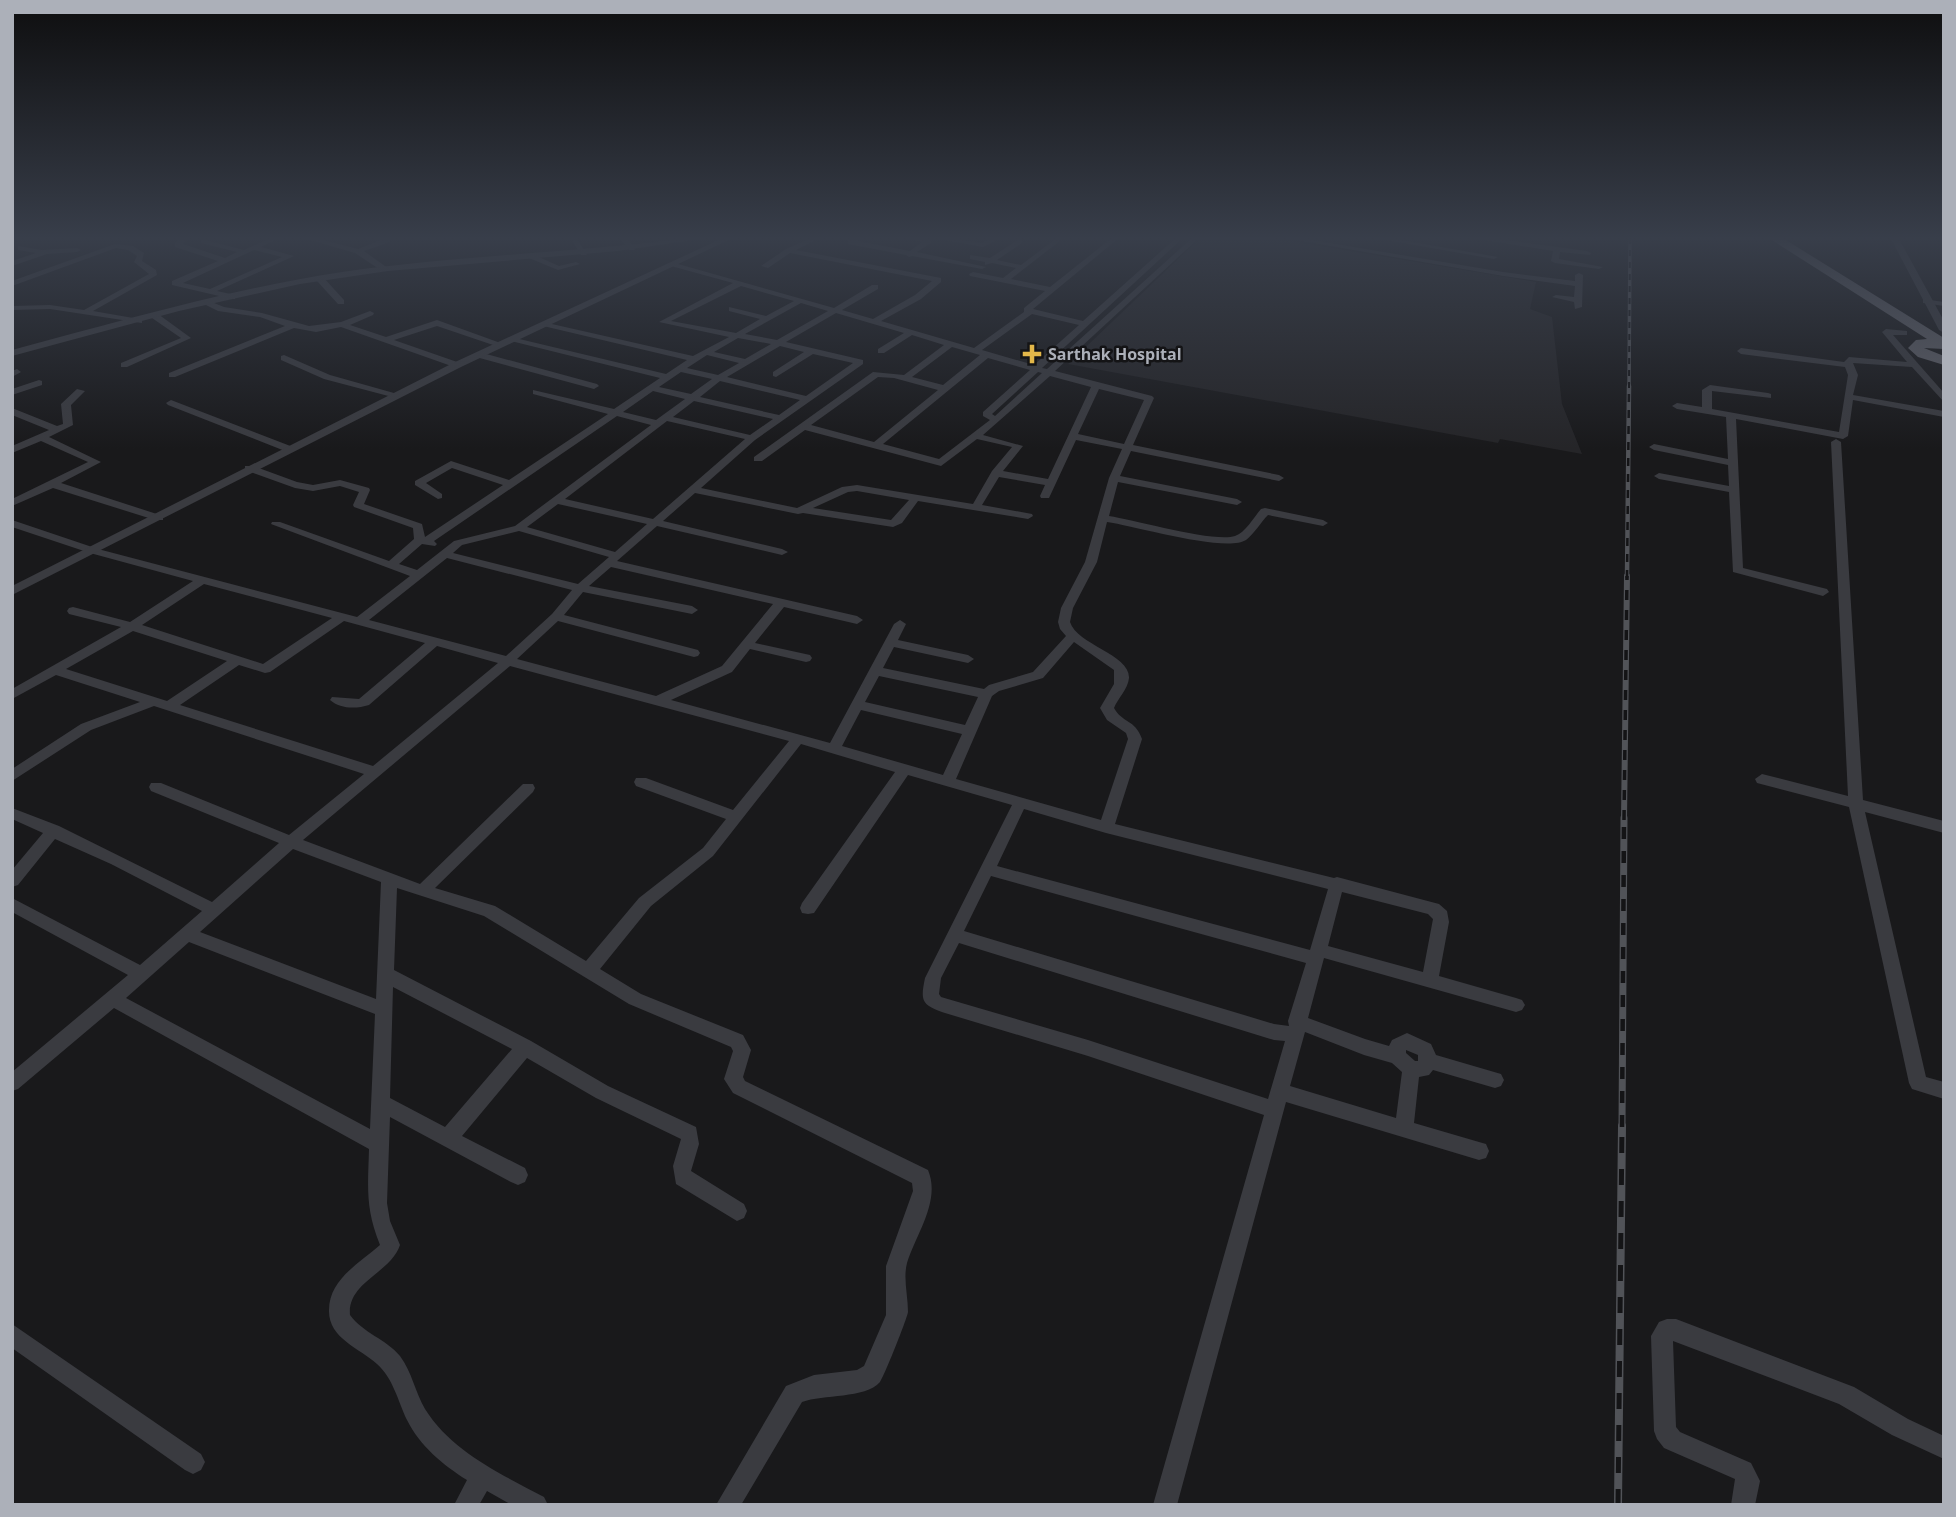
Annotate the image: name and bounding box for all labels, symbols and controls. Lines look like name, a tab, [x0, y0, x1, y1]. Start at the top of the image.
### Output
place label: Sarthak Hospital	[1048, 343, 1182, 365]
marker: Sarthak Hospital	[1022, 344, 1042, 364]

